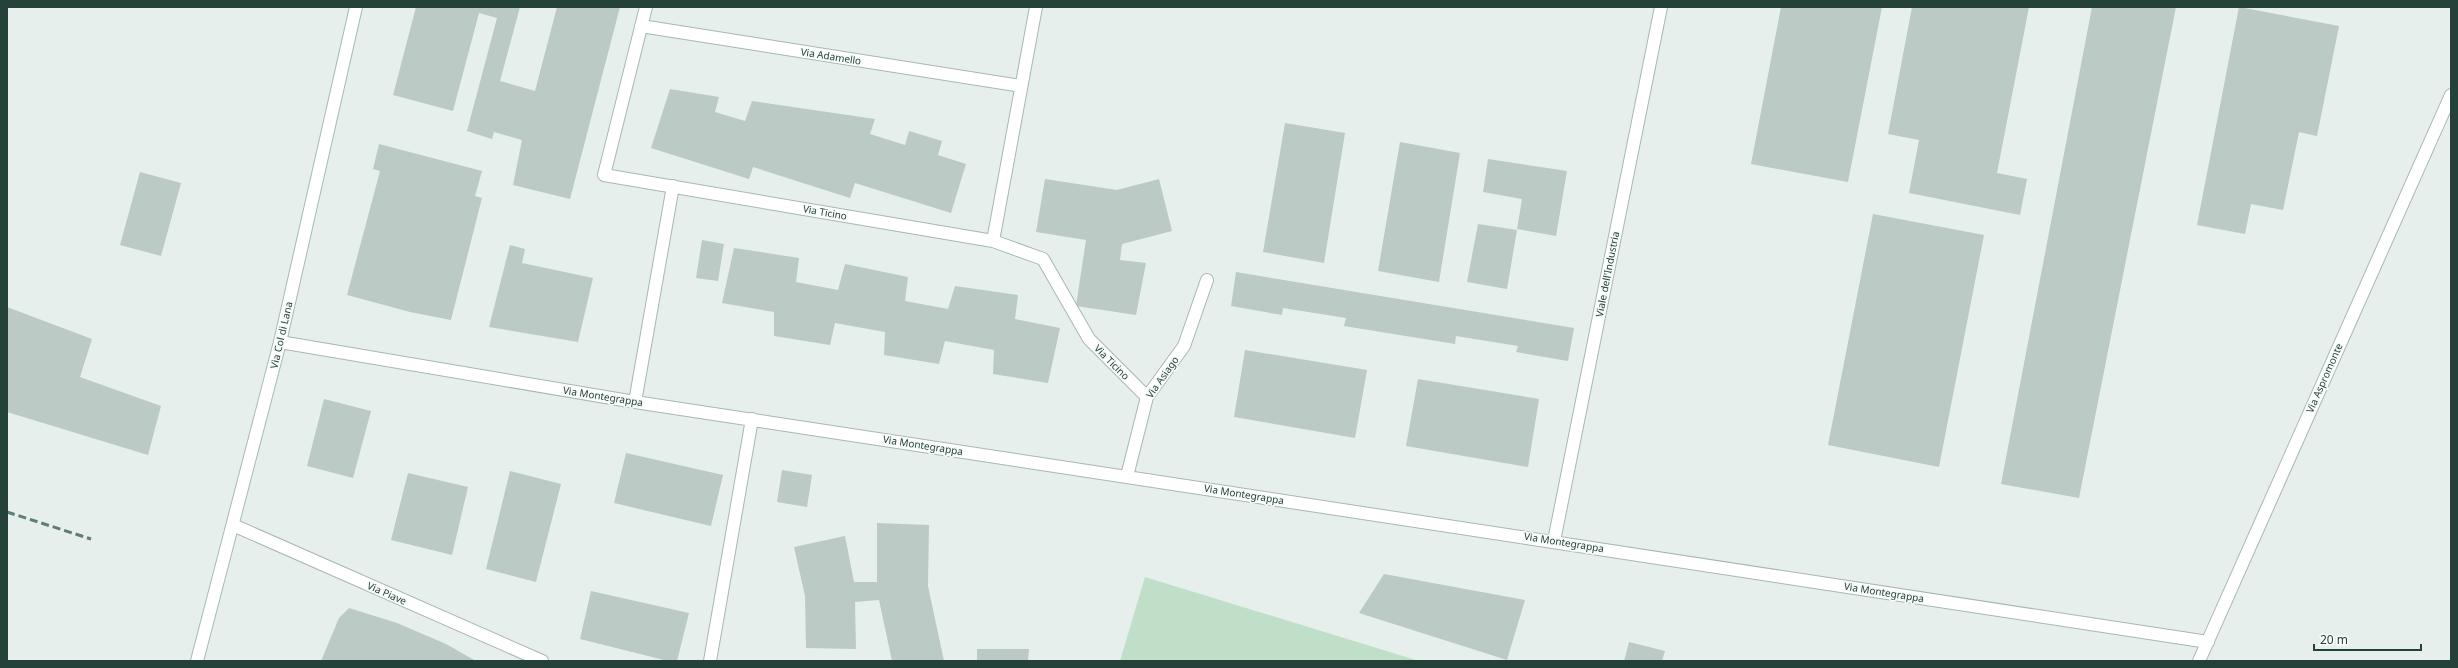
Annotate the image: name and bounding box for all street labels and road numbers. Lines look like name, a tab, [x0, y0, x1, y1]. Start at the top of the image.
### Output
street label: Via Adamello	[800, 44, 862, 68]
street label: Via Ticino	[802, 201, 848, 223]
street label: Viale dell'Industria	[1592, 230, 1622, 318]
street label: Via Col di Lana	[266, 300, 296, 370]
street label: Via Ticino	[1091, 341, 1133, 383]
street label: Via Aspromonte	[2302, 341, 2346, 415]
street label: Via Asiago	[1142, 353, 1182, 401]
street label: Via Montegrappa	[562, 383, 644, 409]
street label: Via Montegrappa	[882, 432, 964, 458]
street label: Via Montegrappa	[1203, 481, 1285, 507]
street label: Via Montegrappa	[1523, 529, 1605, 555]
street label: Via Piave	[365, 578, 409, 608]
street label: Via Montegrappa	[1843, 579, 1925, 605]

